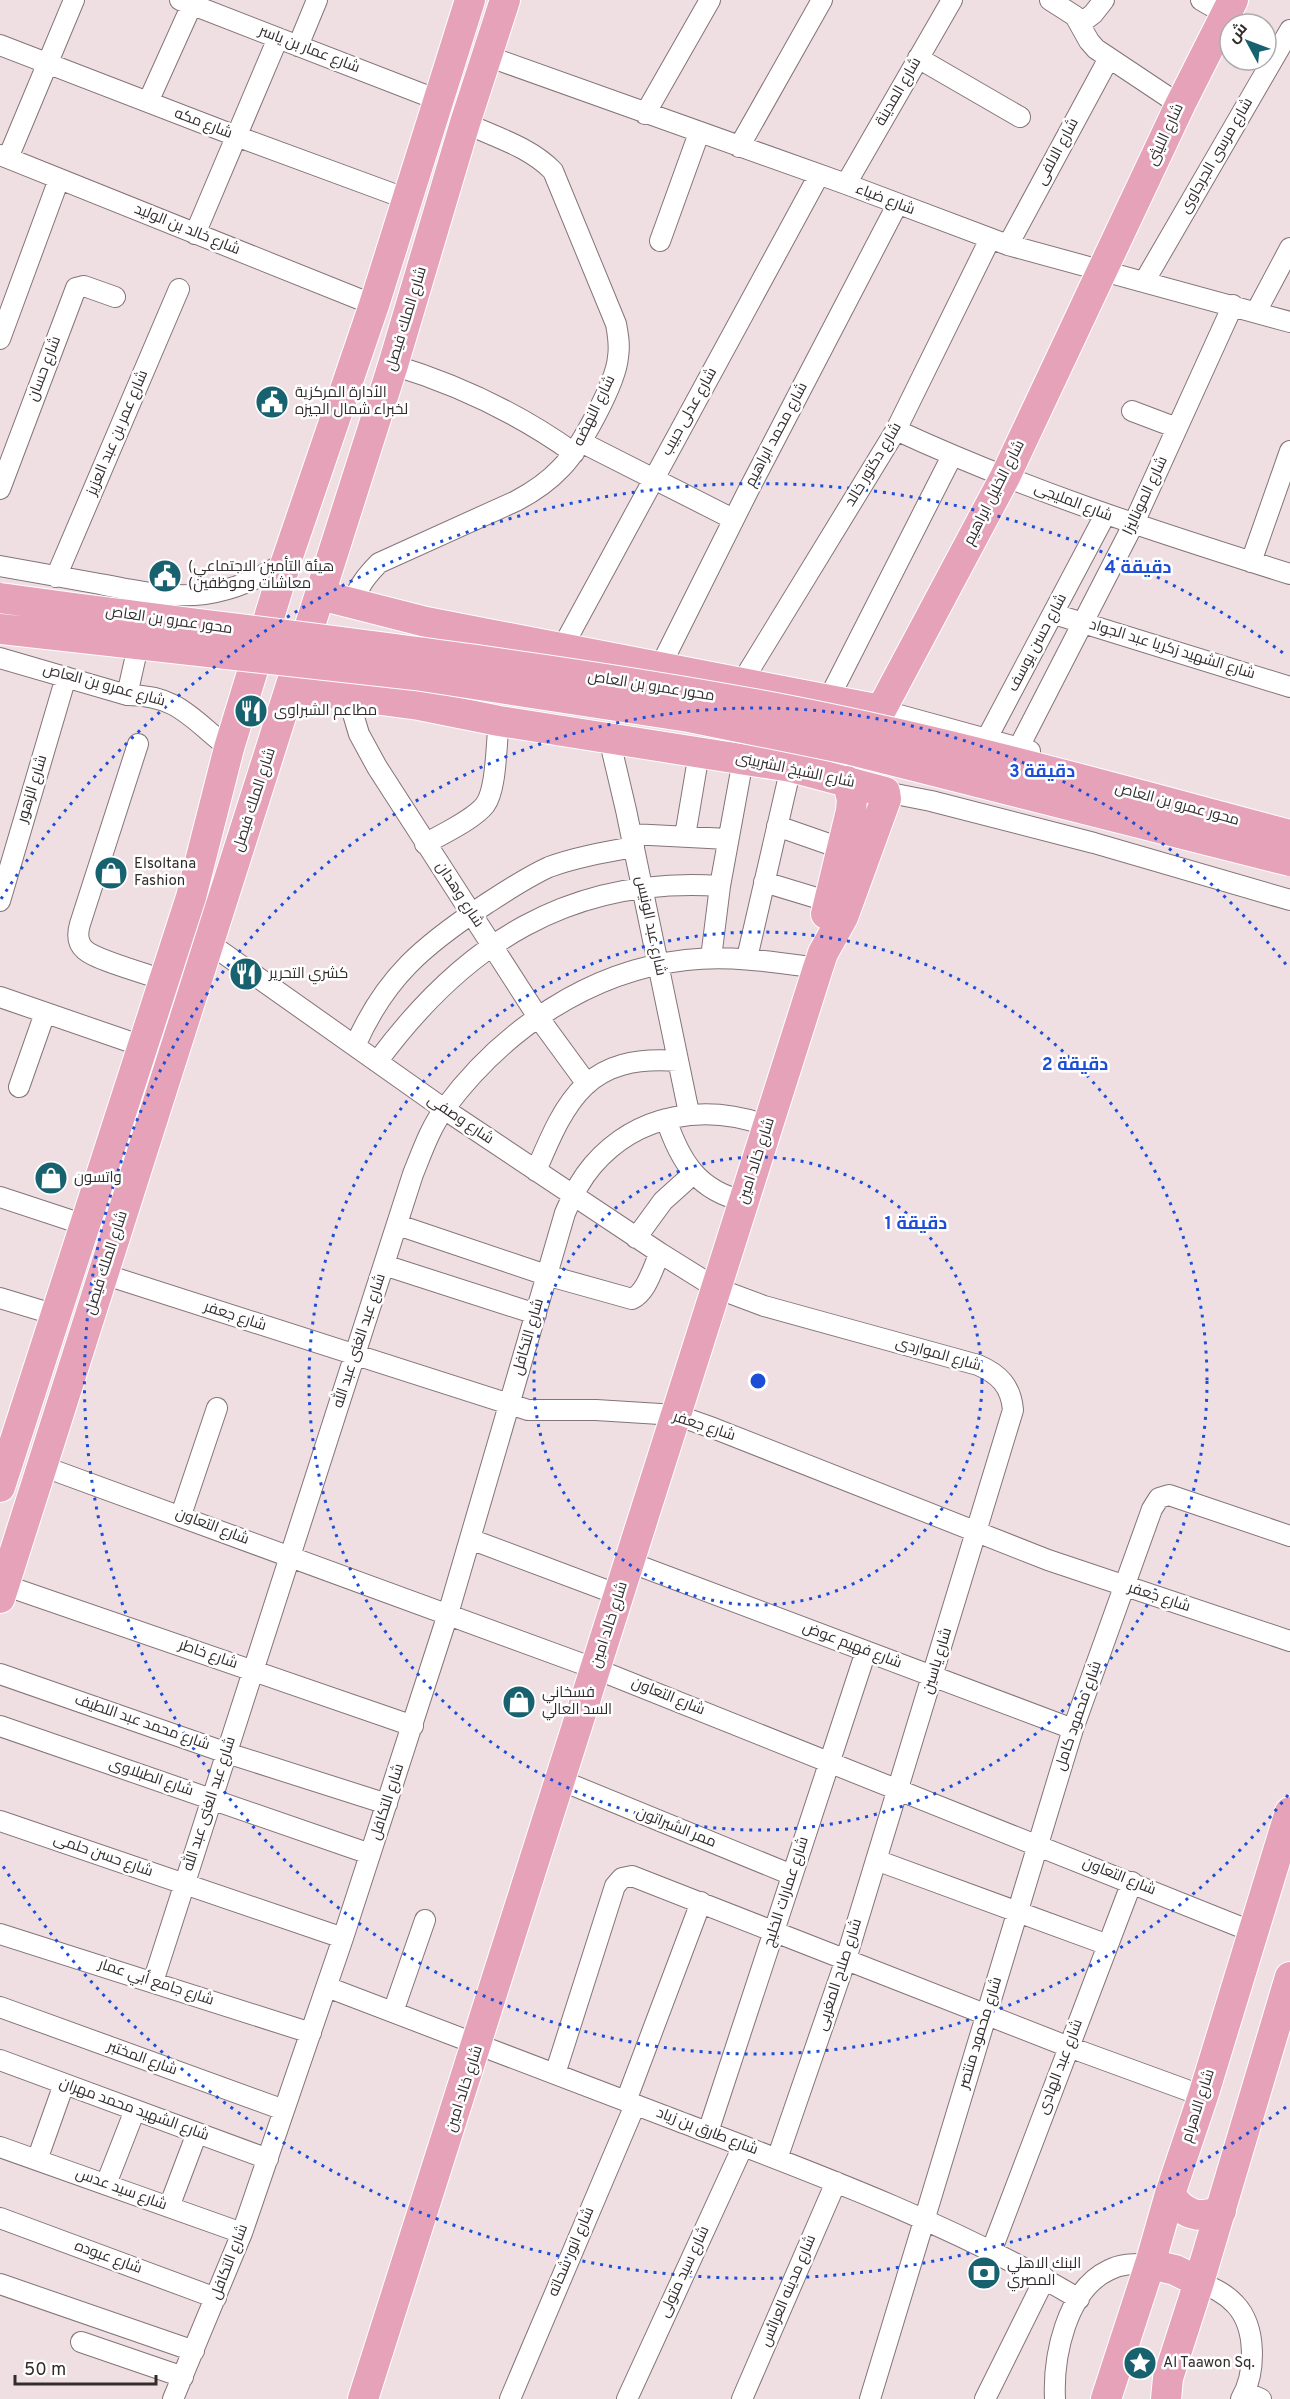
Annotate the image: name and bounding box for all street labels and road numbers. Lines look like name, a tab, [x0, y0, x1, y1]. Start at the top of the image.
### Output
street label: شارع عمار بن ياسر	[255, 22, 362, 78]
street label: شارع المدينة	[872, 54, 926, 130]
street label: شارع مرسى الجرجاوى	[1176, 95, 1258, 217]
street label: شارع الليثى	[1143, 101, 1189, 169]
street label: شارع مكه	[171, 104, 235, 144]
street label: شارع الالفى	[1032, 115, 1084, 189]
street label: شارع ضياء	[853, 180, 917, 220]
street label: شارع خالد بن الوليد	[131, 200, 243, 260]
street label: شارع الملك فيصل	[382, 265, 432, 373]
street label: شارع حسان	[24, 334, 66, 404]
street label: شارع عدلى حبيب	[658, 365, 722, 459]
street label: شارع عمر بن عبد العزيز	[83, 367, 153, 499]
street label: شارع النهضه	[570, 372, 620, 450]
street label: شارع محمد ابراهيم	[741, 379, 813, 491]
street label: شارع دكتور خالد	[841, 420, 907, 510]
street label: شارع الخليل ابراهيم	[960, 437, 1030, 549]
street label: شارع الموناليزا	[1119, 453, 1173, 539]
street label: شارع المليجى	[1031, 479, 1115, 527]
street label: شارع حسن يوسف	[1004, 591, 1072, 695]
street label: محور عمرو بن العاص	[104, 603, 234, 639]
street label: شارع الشهيد زكريا عبد الجواد	[1087, 616, 1257, 684]
street label: شارع عمرو بن العاص	[41, 661, 167, 711]
street label: محور عمرو بن العاص	[586, 668, 716, 706]
street label: شارع الملك فيصل	[229, 746, 281, 854]
street label: شارع الشيخ الشربينى	[734, 749, 856, 793]
street label: شارع الزهور	[13, 753, 52, 826]
street label: محور عمرو بن العاص	[1113, 779, 1241, 831]
street label: شارع وهدان	[431, 858, 487, 932]
street label: شارع عبد الونيس	[630, 874, 670, 978]
street label: شارع وصفى	[423, 1091, 497, 1149]
street label: شارع خالد امين	[734, 1115, 780, 1207]
street label: شارع الملك فيصل	[81, 1209, 133, 1317]
street label: شارع عبد الغنى عبد الله	[327, 1271, 391, 1411]
street label: شارع التكافل	[509, 1296, 549, 1378]
street label: شارع جعفر	[200, 1298, 269, 1336]
street label: شارع المواردى	[893, 1334, 983, 1376]
street label: شارع جعفر	[669, 1408, 738, 1446]
street label: شارع التعاون	[173, 1504, 251, 1550]
street label: شارع خالد امين	[587, 1579, 633, 1671]
street label: شارع جعفر	[1124, 1579, 1193, 1617]
street label: شارع فهيم عوض	[800, 1618, 904, 1674]
street label: شارع ياسين	[919, 1626, 957, 1696]
street label: شارع خاطر	[175, 1636, 240, 1674]
street label: شارع محمود كامل	[1051, 1659, 1107, 1773]
street label: شارع التعاون	[629, 1674, 707, 1720]
street label: شارع محمد عبد اللطيف	[72, 1691, 212, 1755]
street label: شارع عبد الغنى عبد الله	[177, 1734, 241, 1874]
street label: شارع الطبلاوى	[106, 1755, 196, 1801]
street label: شارع التكافل	[367, 1761, 409, 1843]
street label: ممر الشيراتون	[633, 1803, 719, 1853]
street label: شارع حسن حلمى	[51, 1830, 155, 1882]
street label: شارع عمارات الخليج	[760, 1834, 814, 1950]
street label: شارع التعاون	[1080, 1854, 1158, 1900]
street label: شارع صلاح المغربى	[813, 1917, 867, 2033]
street label: شارع جامع أبي عمار	[95, 1953, 217, 2012]
street label: شارع محمود منتصر	[955, 1975, 1007, 2092]
street label: شارع عبد الهادى	[1034, 2017, 1088, 2117]
street label: شارع المختبر	[103, 2037, 180, 2080]
street label: شارع خالد امين	[442, 2043, 488, 2135]
street label: شارع الاهرام	[1178, 2067, 1220, 2145]
street label: شارع الشهيد محمد مهران	[57, 2074, 211, 2146]
street label: شارع طارق بن زياد	[653, 2104, 761, 2160]
street label: شارع سيد عدس	[73, 2165, 169, 2215]
street label: شارع انور شحاته	[545, 2204, 599, 2300]
street label: شارع التكافل	[207, 2222, 253, 2302]
street label: شارع سيد متولى	[655, 2223, 715, 2321]
street label: شارع مدينه العرائس	[757, 2232, 821, 2350]
street label: شارع عبوده	[72, 2237, 144, 2279]

